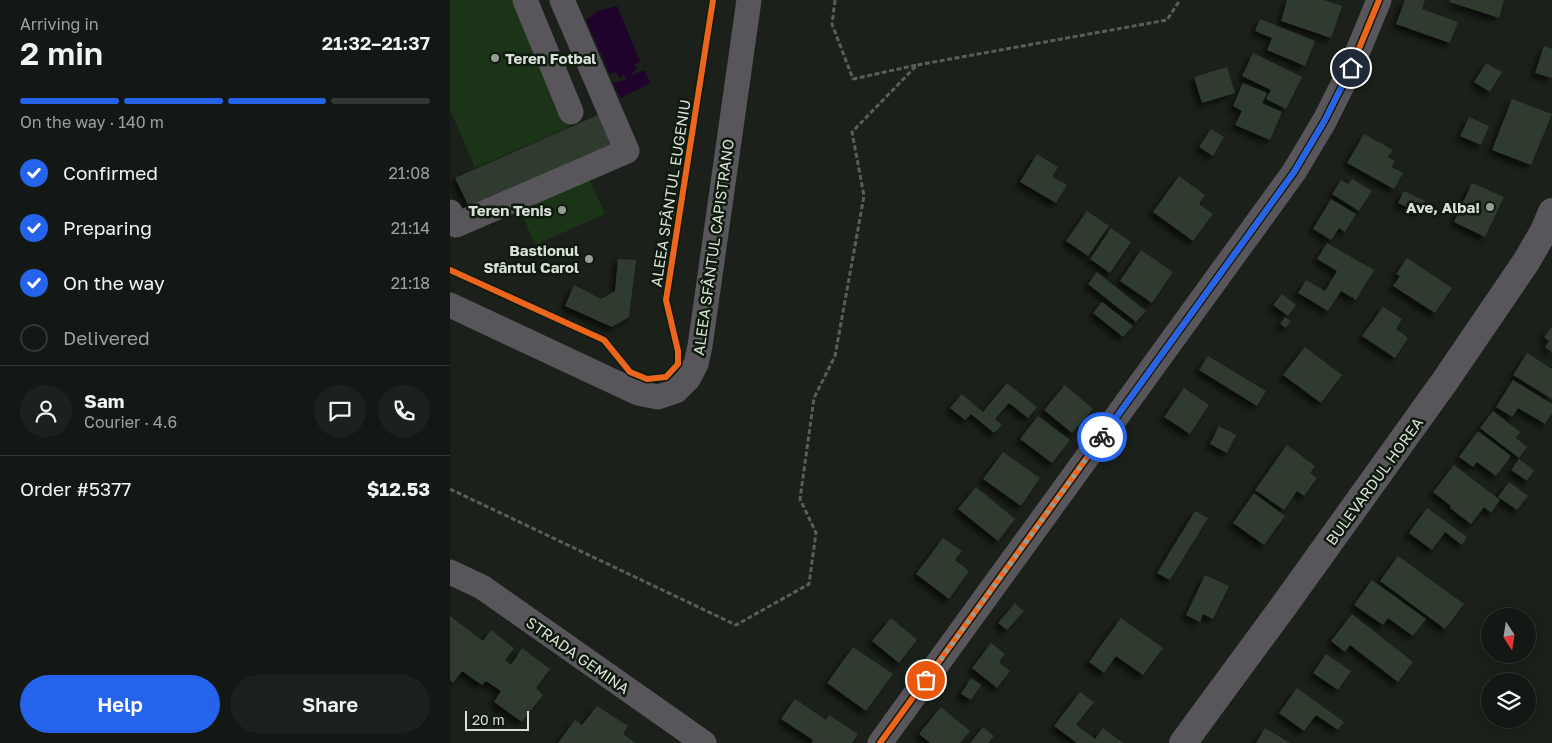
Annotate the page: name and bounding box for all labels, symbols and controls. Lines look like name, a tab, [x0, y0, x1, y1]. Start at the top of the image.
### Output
text: Arriving in	[20, 14, 99, 34]
text: 21:32–21:37	[322, 31, 430, 54]
text: 2 min	[20, 34, 103, 72]
pin	[1330, 47, 1372, 89]
place label: Teren Fotbal	[505, 49, 596, 67]
marker: Teren Fotbal	[489, 52, 501, 64]
icon: home	[1337, 54, 1365, 82]
street label: ALEEA SFÂNTUL EUGENIU	[646, 98, 694, 288]
text: On the way · 140 m	[20, 112, 164, 132]
street label: ALEEA SFÂNTUL CAPISTRANO	[689, 138, 737, 356]
icon: check	[20, 159, 48, 187]
text: Confirmed	[63, 161, 158, 184]
text: 21:08	[388, 163, 430, 183]
place label: Ave, Alba!	[1406, 198, 1480, 216]
place label: Teren Tenis	[468, 201, 552, 219]
marker: Ave, Alba!	[1484, 201, 1496, 213]
marker: Teren Tenis	[556, 204, 568, 216]
icon: check	[20, 214, 48, 242]
text: Preparing	[63, 216, 152, 239]
text: 21:14	[391, 218, 430, 238]
place label: Bastionul Sfântul Carol	[483, 241, 579, 276]
marker: Bastionul Sfântul Carol	[583, 253, 595, 265]
icon: check	[20, 269, 48, 297]
text: On the way	[63, 271, 165, 294]
text: 21:18	[391, 273, 430, 293]
text: Delivered	[63, 326, 150, 349]
button: person	[20, 385, 72, 437]
button: chat	[314, 385, 366, 437]
button: phone	[378, 385, 430, 437]
text: Sam	[84, 389, 124, 412]
text: Courier · 4.6	[84, 412, 177, 432]
courier	[1077, 412, 1127, 462]
street label: BULEVARDUL HOREA	[1322, 414, 1426, 548]
icon: bike	[1088, 423, 1116, 451]
text: Order #5377	[20, 477, 131, 500]
text: $12.53	[367, 477, 430, 500]
north arrow	[1481, 608, 1536, 662]
map controls	[1481, 608, 1536, 728]
street label: STRADA GEMINA	[523, 613, 633, 697]
pin	[905, 659, 947, 701]
icon: bag	[912, 666, 940, 694]
button: layers	[1481, 673, 1536, 728]
button: Help	[20, 675, 220, 733]
button: Share	[230, 675, 430, 733]
scale bar	[465, 708, 529, 731]
text: 20 m	[472, 711, 505, 728]

